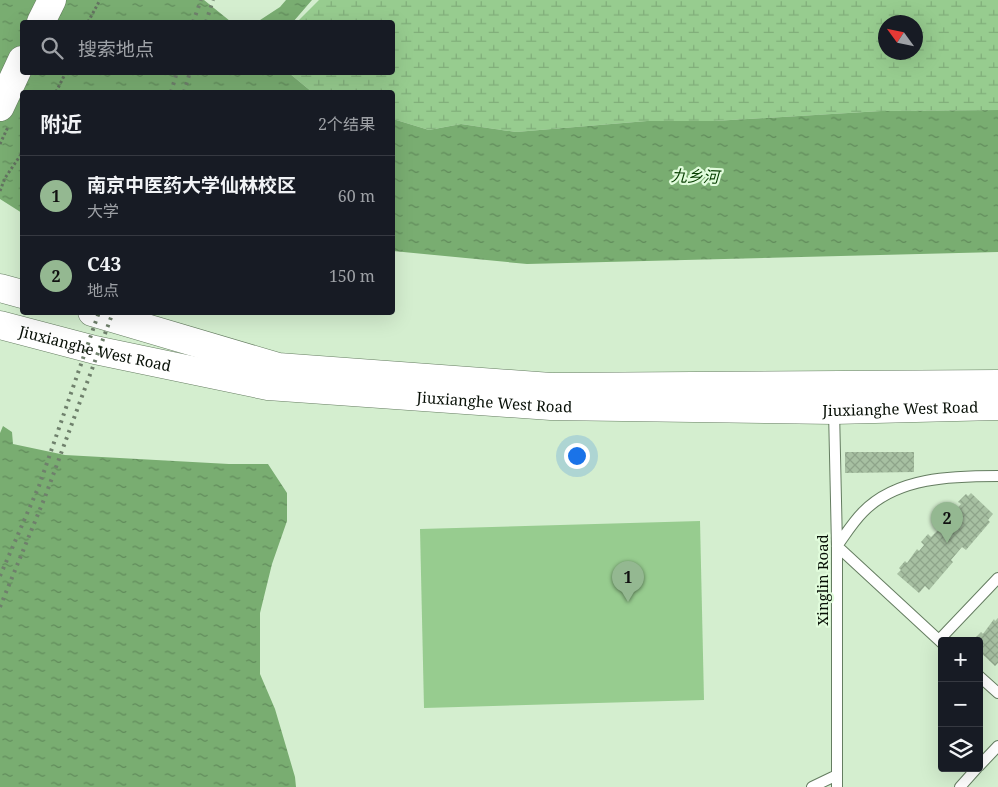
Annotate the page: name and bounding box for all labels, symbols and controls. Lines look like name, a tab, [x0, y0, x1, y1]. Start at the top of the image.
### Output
north arrow	[878, 15, 923, 60]
search box	[20, 20, 395, 75]
icon: search	[38, 34, 66, 62]
text: 搜索地点	[78, 36, 154, 62]
text: 附近	[40, 110, 82, 138]
text: 2个结果	[318, 113, 375, 135]
water label: 九乡河	[671, 164, 722, 188]
text: 南京中医药大学仙林校区	[87, 172, 296, 198]
text: 1	[51, 185, 61, 207]
text: 60 m	[338, 185, 375, 207]
text: 大学	[87, 200, 119, 222]
text: C43	[87, 251, 121, 277]
text: 2	[51, 265, 61, 287]
text: 150 m	[329, 265, 375, 287]
text: 地点	[87, 279, 119, 301]
street label: Jiuxianghe West Road	[16, 320, 173, 376]
street label: Jiuxianghe West Road	[415, 386, 572, 416]
street label: Jiuxianghe West Road	[821, 396, 978, 420]
your location	[564, 443, 590, 469]
pin: 2	[931, 502, 963, 543]
street label: Xinglin Road	[812, 534, 832, 626]
pin: 1	[612, 561, 644, 602]
map controls	[938, 637, 983, 772]
button: +	[938, 637, 983, 682]
button: −	[938, 682, 983, 727]
button: layers	[938, 727, 983, 772]

